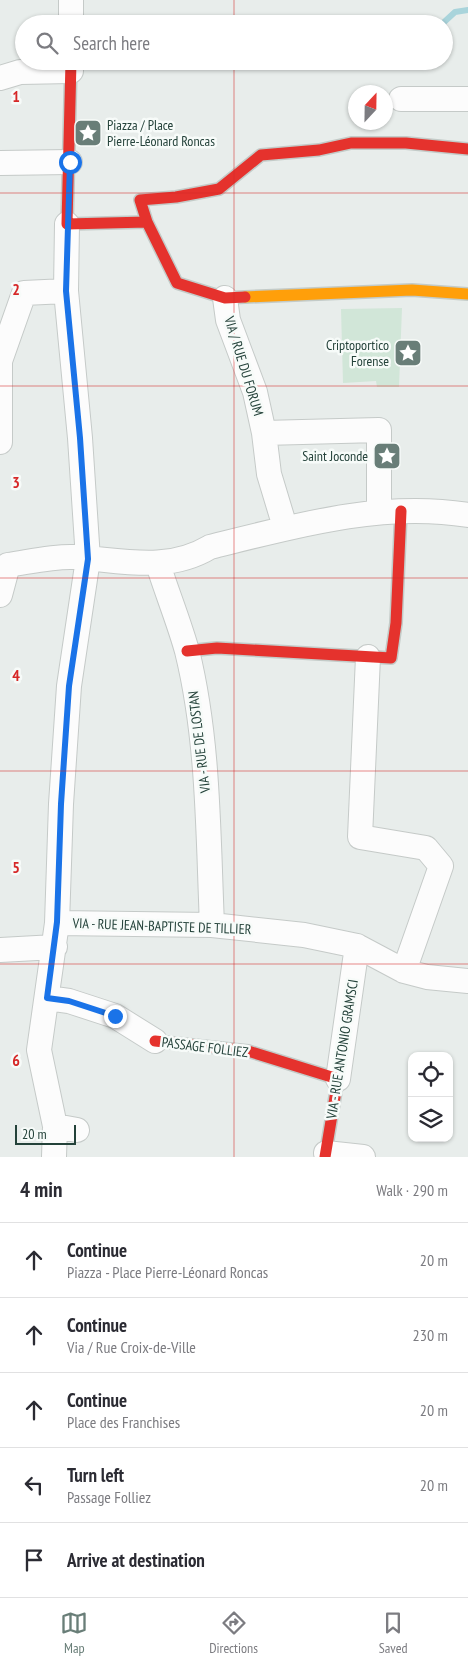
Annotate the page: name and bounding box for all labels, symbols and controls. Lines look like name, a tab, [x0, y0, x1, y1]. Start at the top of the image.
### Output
search box	[15, 15, 453, 70]
icon: search	[33, 29, 61, 57]
text: Search here	[73, 31, 150, 55]
north arrow	[348, 85, 393, 130]
text: 1	[12, 86, 20, 106]
place label: Piazza / Place Pierre-Léonard Roncas	[107, 116, 215, 150]
place icon: Piazza / Place Pierre-Léonard Roncas	[73, 118, 103, 148]
route start	[59, 151, 82, 174]
text: 2	[12, 279, 20, 299]
street label: VIA / RUE DU FORUM	[220, 313, 268, 418]
place label: Criptoportico Forense	[326, 336, 389, 370]
place icon: Criptoportico Forense	[393, 338, 423, 368]
place icon: Saint Joconde	[372, 441, 402, 471]
place label: Saint Joconde	[302, 447, 368, 465]
text: 3	[12, 472, 20, 492]
text: 4	[12, 665, 20, 685]
street label: VIA - RUE DE LOSTAN	[184, 690, 214, 795]
text: 5	[12, 857, 20, 877]
street label: VIA - RUE JEAN-BAPTISTE DE TILLIER	[71, 914, 252, 938]
street label: VIA - RUE ANTONIO GRAMSCI	[322, 978, 362, 1121]
route end	[104, 1005, 127, 1028]
street label: PASSAGE FOLLIEZ	[161, 1033, 249, 1061]
text: 6	[12, 1050, 20, 1070]
map controls	[408, 1052, 453, 1142]
button: locate	[408, 1052, 453, 1097]
button: layers	[408, 1097, 453, 1142]
scale bar	[15, 1122, 76, 1145]
text: 20 m	[22, 1125, 47, 1143]
text: 4 min	[20, 1176, 62, 1203]
text: Walk · 290 m	[376, 1180, 448, 1200]
text: Continue	[67, 1238, 127, 1262]
icon: ahead	[20, 1246, 48, 1274]
text: 20 m	[420, 1250, 448, 1270]
text: Piazza - Place Pierre-Léonard Roncas	[67, 1262, 268, 1282]
text: Continue	[67, 1313, 127, 1337]
icon: ahead	[20, 1321, 48, 1349]
text: 230 m	[413, 1325, 448, 1345]
text: Via / Rue Croix-de-Ville	[67, 1337, 196, 1357]
text: Continue	[67, 1388, 127, 1412]
icon: ahead	[20, 1396, 48, 1424]
text: 20 m	[420, 1400, 448, 1420]
text: Place des Franchises	[67, 1412, 180, 1432]
text: Turn left	[67, 1463, 124, 1487]
icon: left	[20, 1471, 48, 1499]
text: 20 m	[420, 1475, 448, 1495]
text: Passage Folliez	[67, 1487, 151, 1507]
icon: arrive	[20, 1546, 48, 1574]
text: Arrive at destination	[67, 1548, 205, 1572]
tab: Map	[60, 1609, 88, 1657]
tab: Directions	[209, 1609, 258, 1657]
tab: Saved	[379, 1609, 408, 1657]

